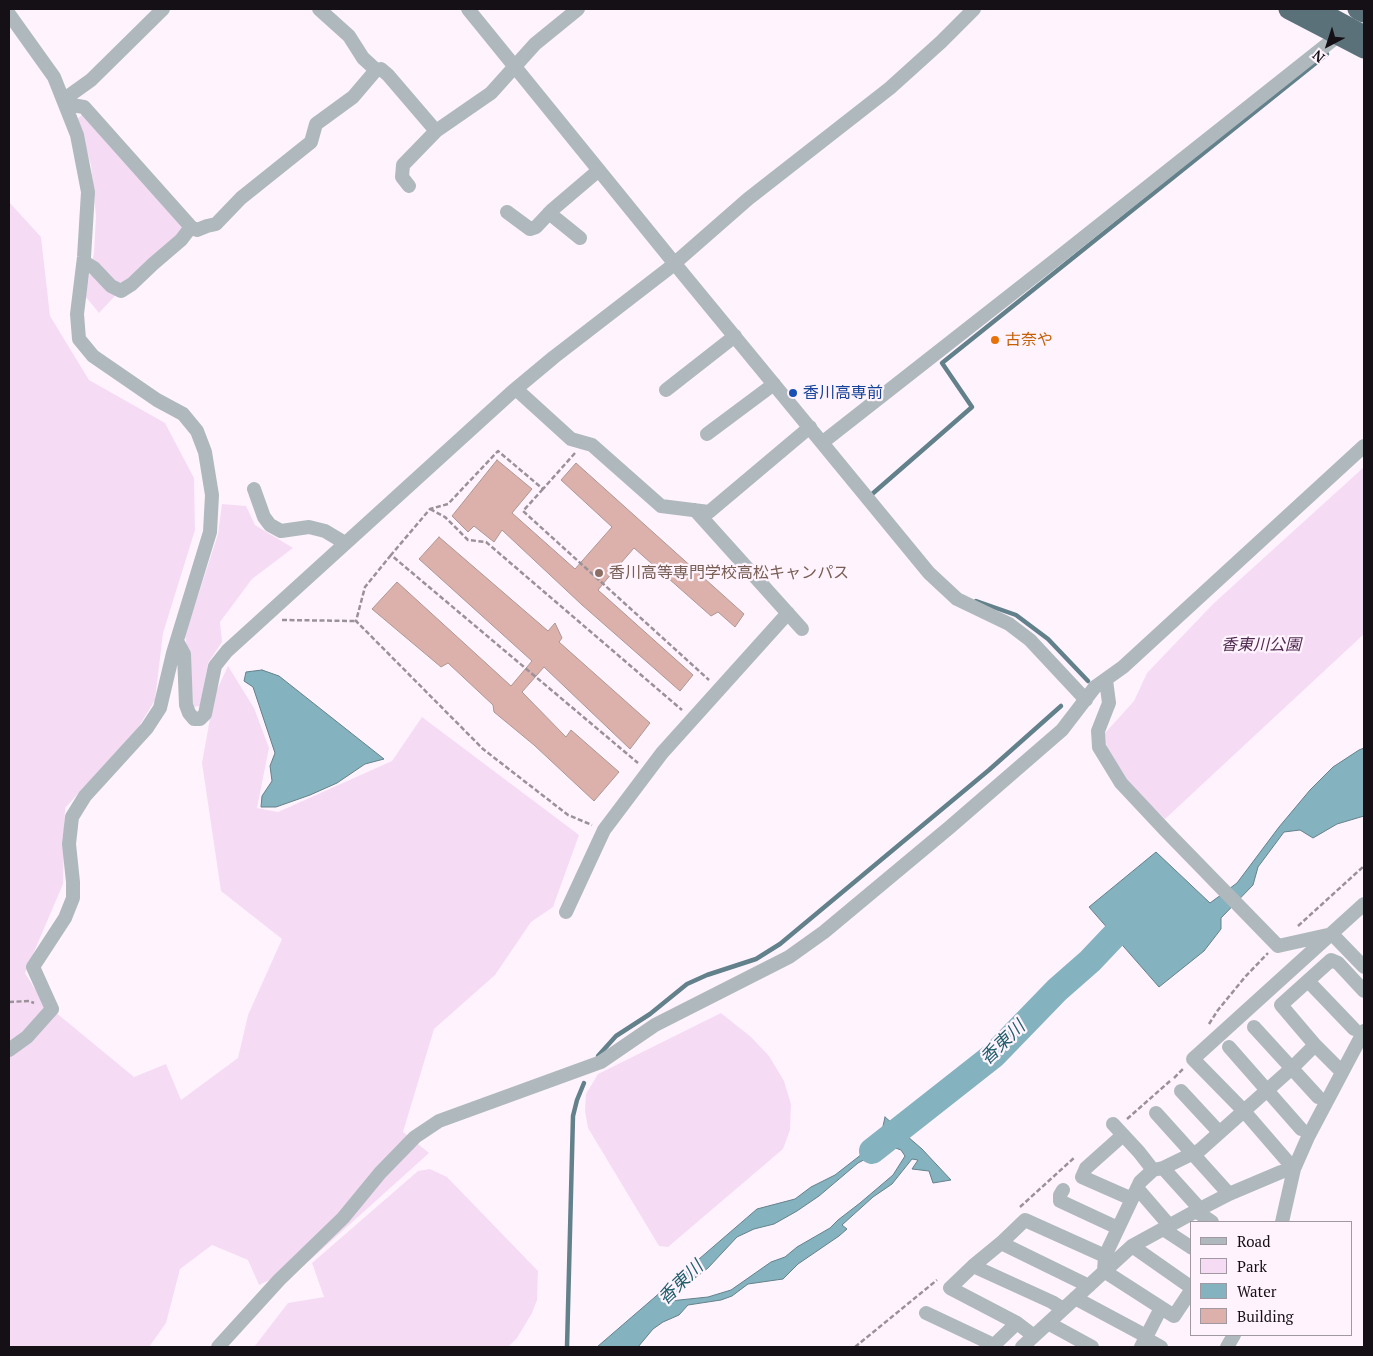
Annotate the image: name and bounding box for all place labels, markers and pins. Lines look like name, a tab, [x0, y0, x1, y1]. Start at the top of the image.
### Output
place label: 古奈や	[1005, 330, 1053, 350]
marker: 古奈や	[989, 334, 1001, 346]
place label: 香川高専前	[803, 383, 883, 403]
marker: 香川高専前	[787, 387, 799, 399]
place label: 香川高等専門学校高松キャンパス	[609, 563, 849, 583]
marker: 香川高等専門学校高松キャンパス	[593, 567, 605, 579]

